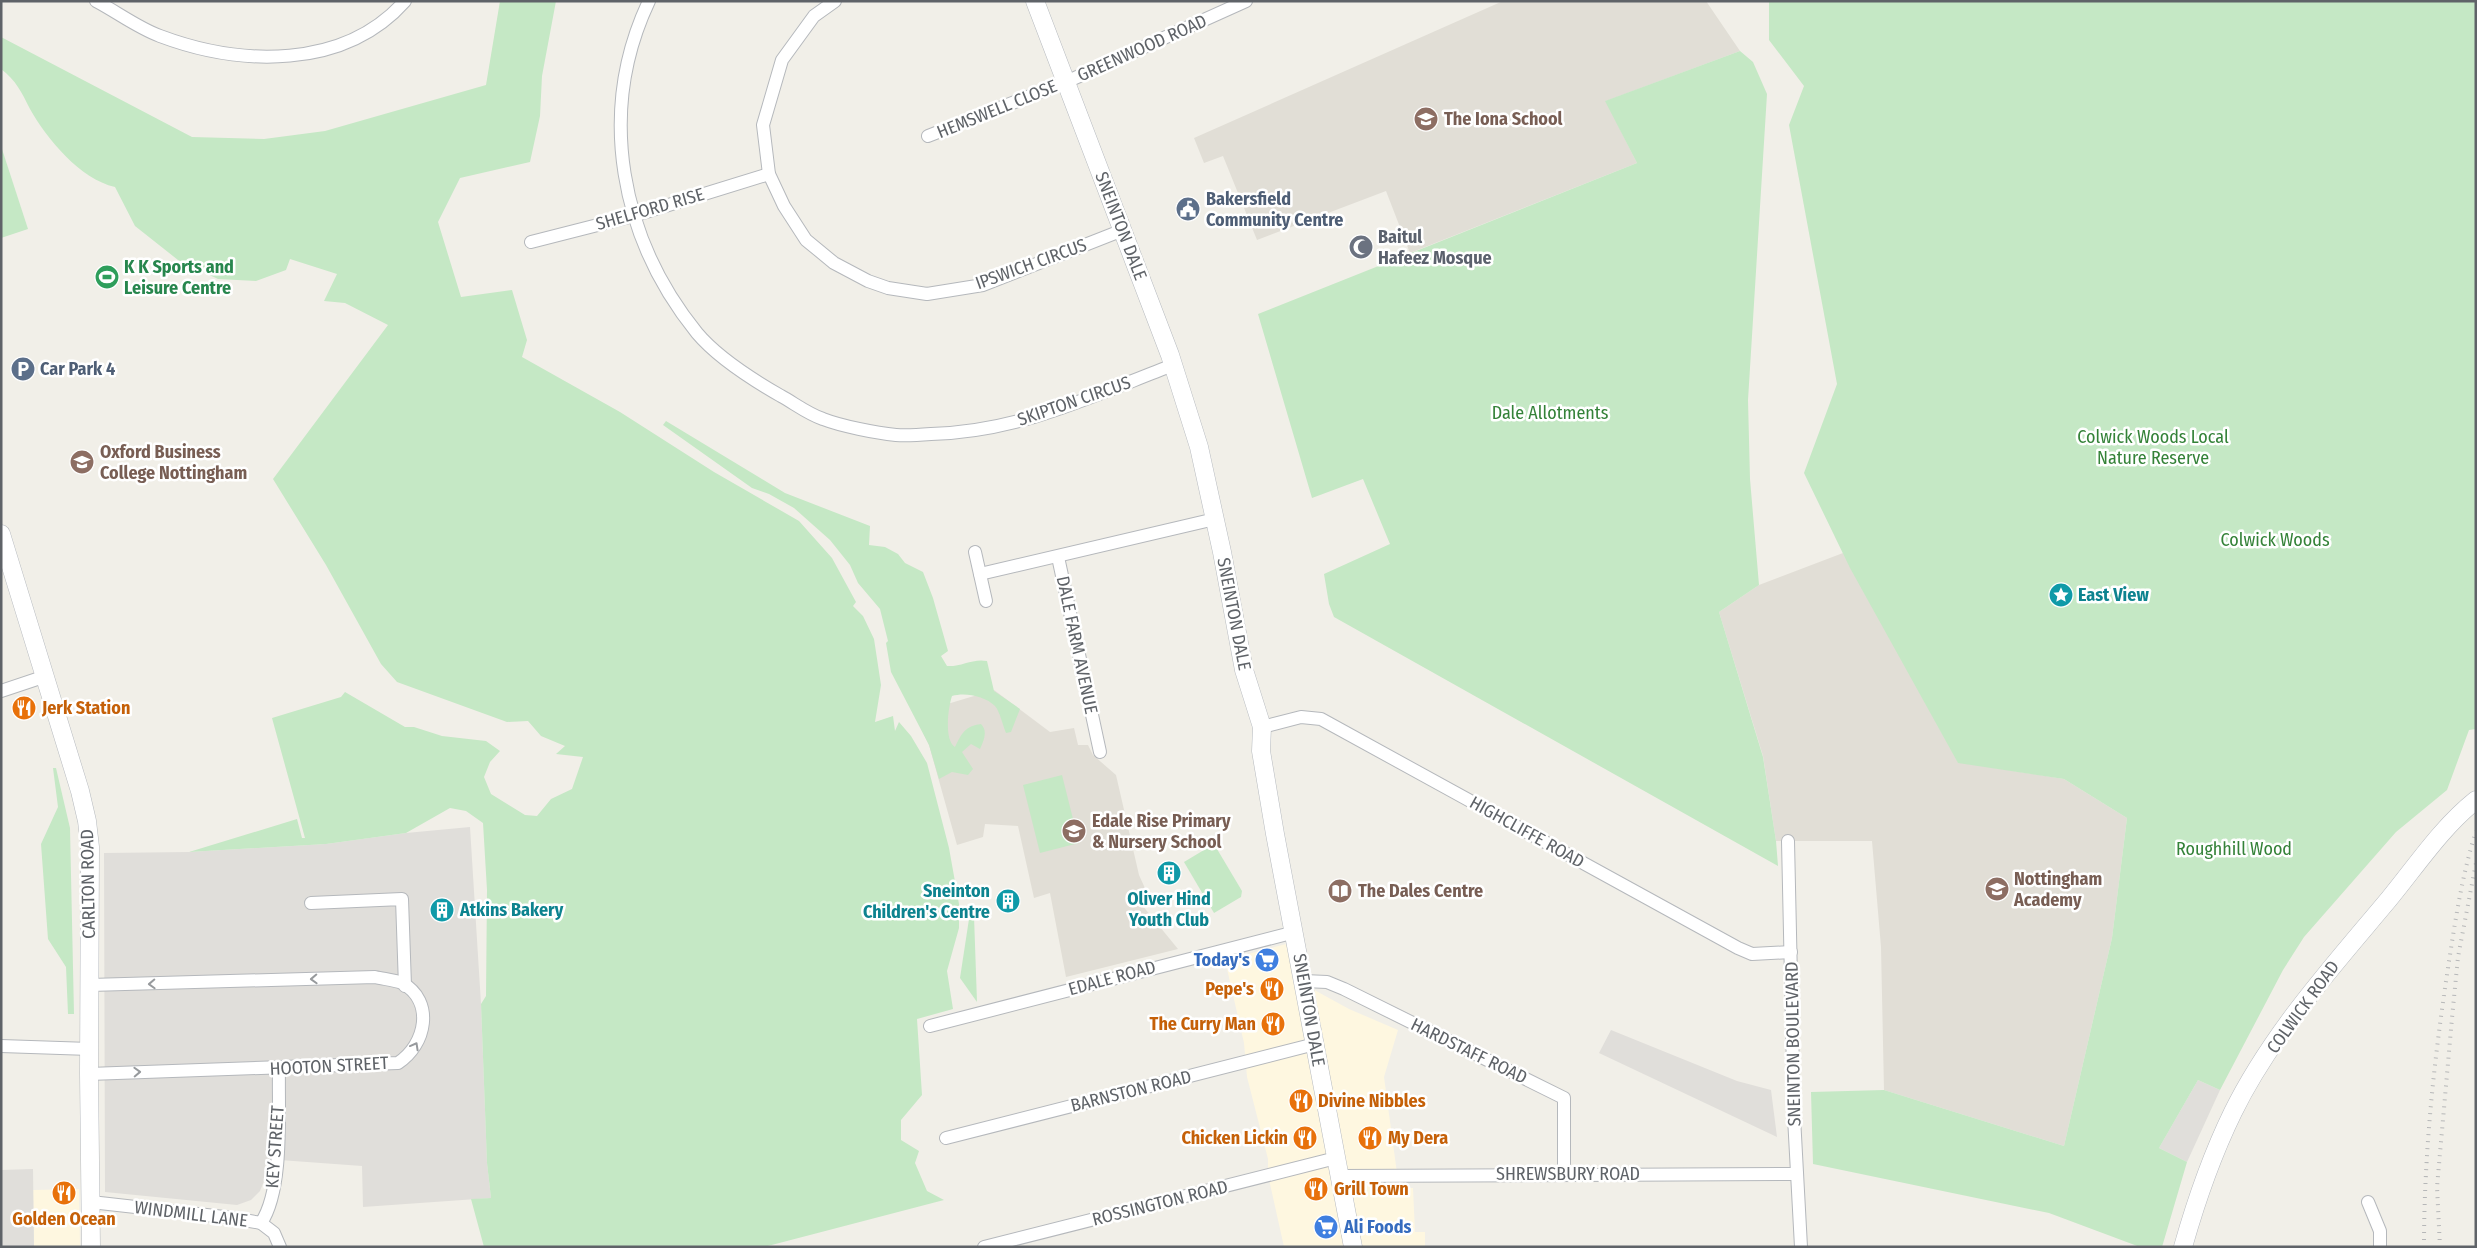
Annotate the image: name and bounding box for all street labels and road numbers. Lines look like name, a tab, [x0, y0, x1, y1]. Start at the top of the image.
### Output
street label: GREENWOOD ROAD	[1074, 10, 1210, 86]
street label: HEMSWELL CLOSE	[934, 75, 1060, 143]
street label: SNEINTON DALE	[1090, 169, 1152, 283]
street label: SHELFORD RISE	[593, 183, 707, 235]
street label: IPSWICH CIRCUS	[972, 234, 1090, 294]
street label: SKIPTON CIRCUS	[1015, 371, 1134, 431]
street label: SNEINTON DALE	[1212, 556, 1256, 672]
street label: DALE FARM AVENUE	[1052, 574, 1102, 716]
street label: HIGHCLIFFE ROAD	[1466, 791, 1588, 873]
street label: CARLTON ROAD	[76, 829, 100, 939]
street label: SNEINTON DALE	[1288, 952, 1330, 1068]
street label: EDALE ROAD	[1066, 956, 1158, 1000]
street label: COLWICK ROAD	[2262, 956, 2344, 1058]
street label: SNEINTON BOULEVARD	[1781, 961, 1805, 1127]
street label: HARDSTAFF ROAD	[1407, 1013, 1531, 1089]
street label: HOOTON STREET	[269, 1052, 390, 1080]
street label: BARNSTON ROAD	[1068, 1065, 1194, 1117]
street label: KEY STREET	[261, 1104, 289, 1189]
street label: SHREWSBURY ROAD	[1496, 1163, 1640, 1185]
street label: ROSSINGTON ROAD	[1090, 1176, 1230, 1230]
street label: WINDMILL LANE	[133, 1196, 249, 1232]

